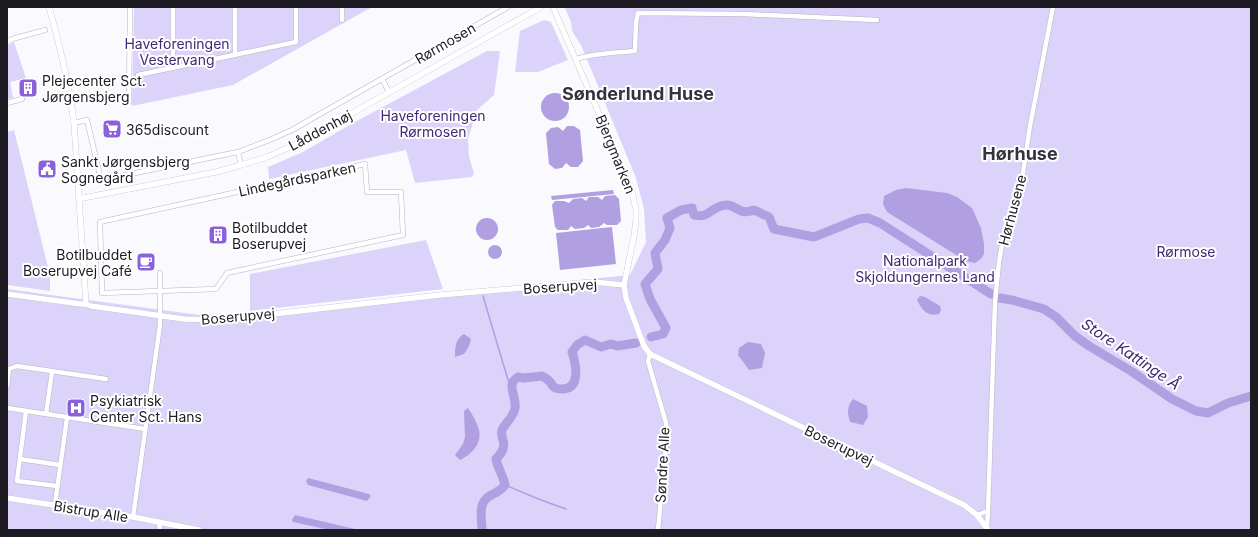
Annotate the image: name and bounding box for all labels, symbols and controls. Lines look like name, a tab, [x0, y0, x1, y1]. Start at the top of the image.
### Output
street label: Rørmosen	[412, 19, 478, 67]
park label: Haveforeningen Vestervang	[124, 35, 230, 68]
place label: Plejecenter Sct. Jørgensbjerg	[42, 72, 146, 105]
building icon: Plejecenter Sct. Jørgensbjerg	[17, 77, 39, 99]
district label: Sønderlund Huse	[562, 83, 714, 104]
street label: Låddenhøj	[285, 106, 355, 154]
park label: Haveforeningen Rørmosen	[380, 107, 486, 140]
street label: Bjergmarken	[592, 112, 640, 196]
supermarket icon: 365discount	[101, 118, 123, 140]
place label: 365discount	[126, 121, 209, 138]
district label: Hørhuse	[982, 143, 1058, 164]
place label: Sankt Jørgensbjerg Sognegård	[61, 153, 190, 186]
public building icon: Sankt Jørgensbjerg Sognegård	[36, 158, 58, 180]
street label: Lindegårdsparken	[237, 158, 357, 200]
street label: Hørhusene	[994, 173, 1030, 247]
place label: Botilbuddet Boserupvej	[232, 219, 308, 252]
building icon: Botilbuddet Boserupvej	[207, 224, 229, 246]
park label: Rørmose	[1157, 243, 1215, 260]
place label: Botilbuddet Boserupvej Café	[23, 246, 132, 279]
cafe icon: Botilbuddet Boserupvej Café	[135, 251, 157, 273]
park label: Nationalpark Skjoldungernes Land	[855, 252, 995, 285]
street label: Boserupvej	[522, 275, 598, 297]
street label: Boserupvej	[200, 304, 276, 328]
water label: Store Kattinge Å	[1078, 314, 1184, 394]
place label: Psykiatrisk Center Sct. Hans	[90, 392, 202, 425]
hospital icon: Psykiatrisk Center Sct. Hans	[65, 397, 87, 419]
street label: Boserupvej	[802, 421, 876, 469]
street label: Søndre Alle	[652, 427, 672, 503]
street label: Bistrup Alle	[53, 497, 129, 525]

